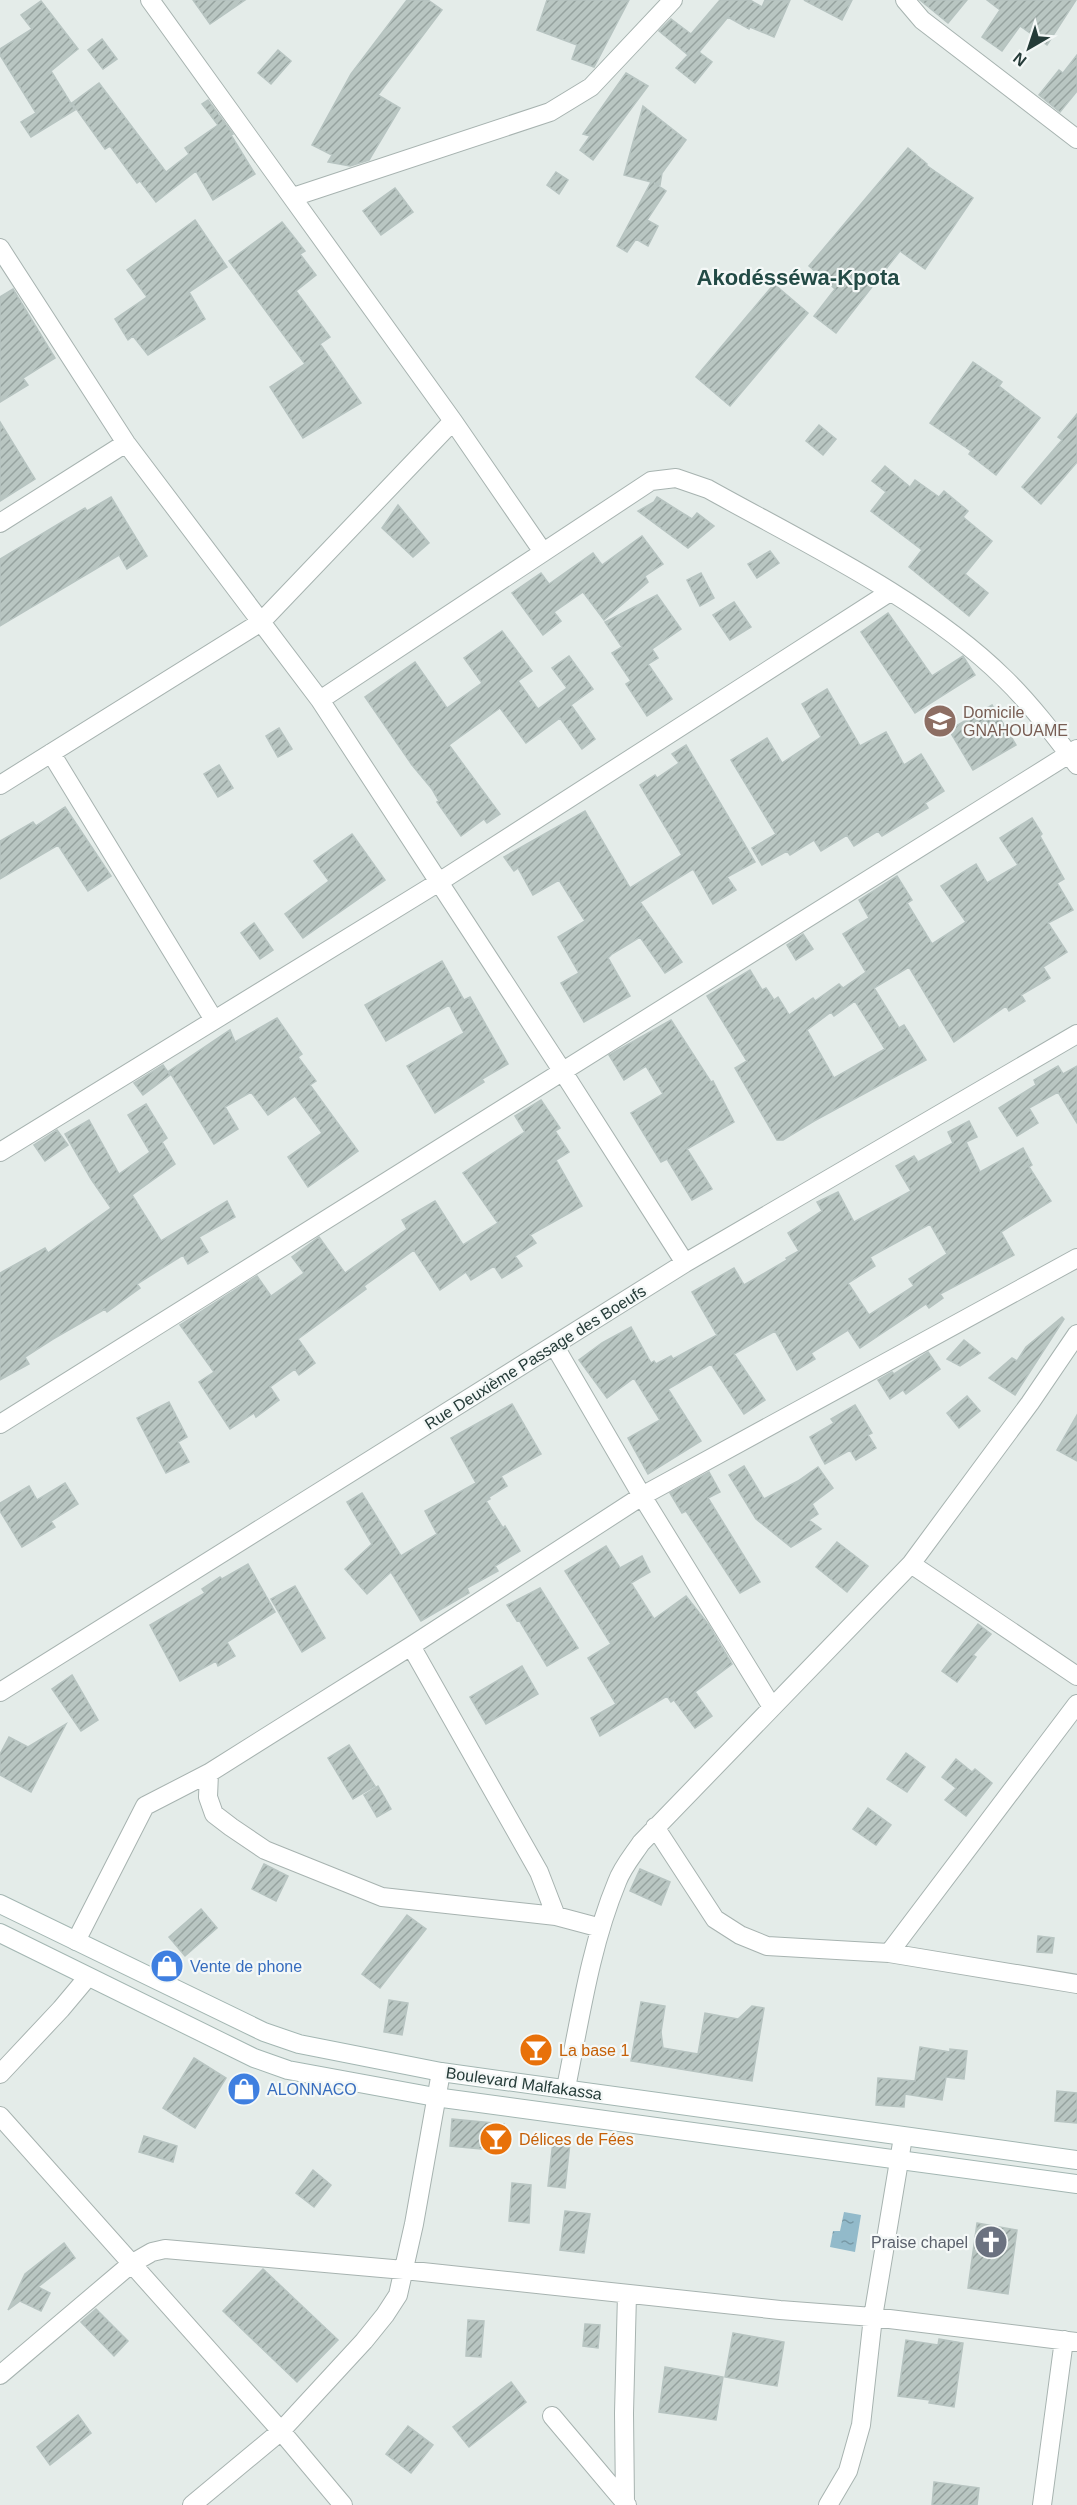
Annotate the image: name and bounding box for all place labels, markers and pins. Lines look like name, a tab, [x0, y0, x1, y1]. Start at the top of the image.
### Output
school or university icon: Domicile GNAHOUAME	[922, 703, 958, 739]
place label: Domicile GNAHOUAME	[963, 704, 1068, 739]
shop icon: Vente de phone	[149, 1948, 185, 1984]
place label: Vente de phone	[190, 1958, 302, 1975]
bar icon: La base 1	[518, 2032, 554, 2068]
place label: La base 1	[559, 2042, 629, 2059]
shop icon: ALONNACO	[226, 2071, 262, 2107]
place label: ALONNACO	[267, 2081, 357, 2098]
bar icon: Délices de Fées	[478, 2121, 514, 2157]
place label: Délices de Fées	[519, 2131, 634, 2148]
church icon: Praise chapel	[973, 2224, 1009, 2260]
place label: Praise chapel	[871, 2234, 968, 2251]

